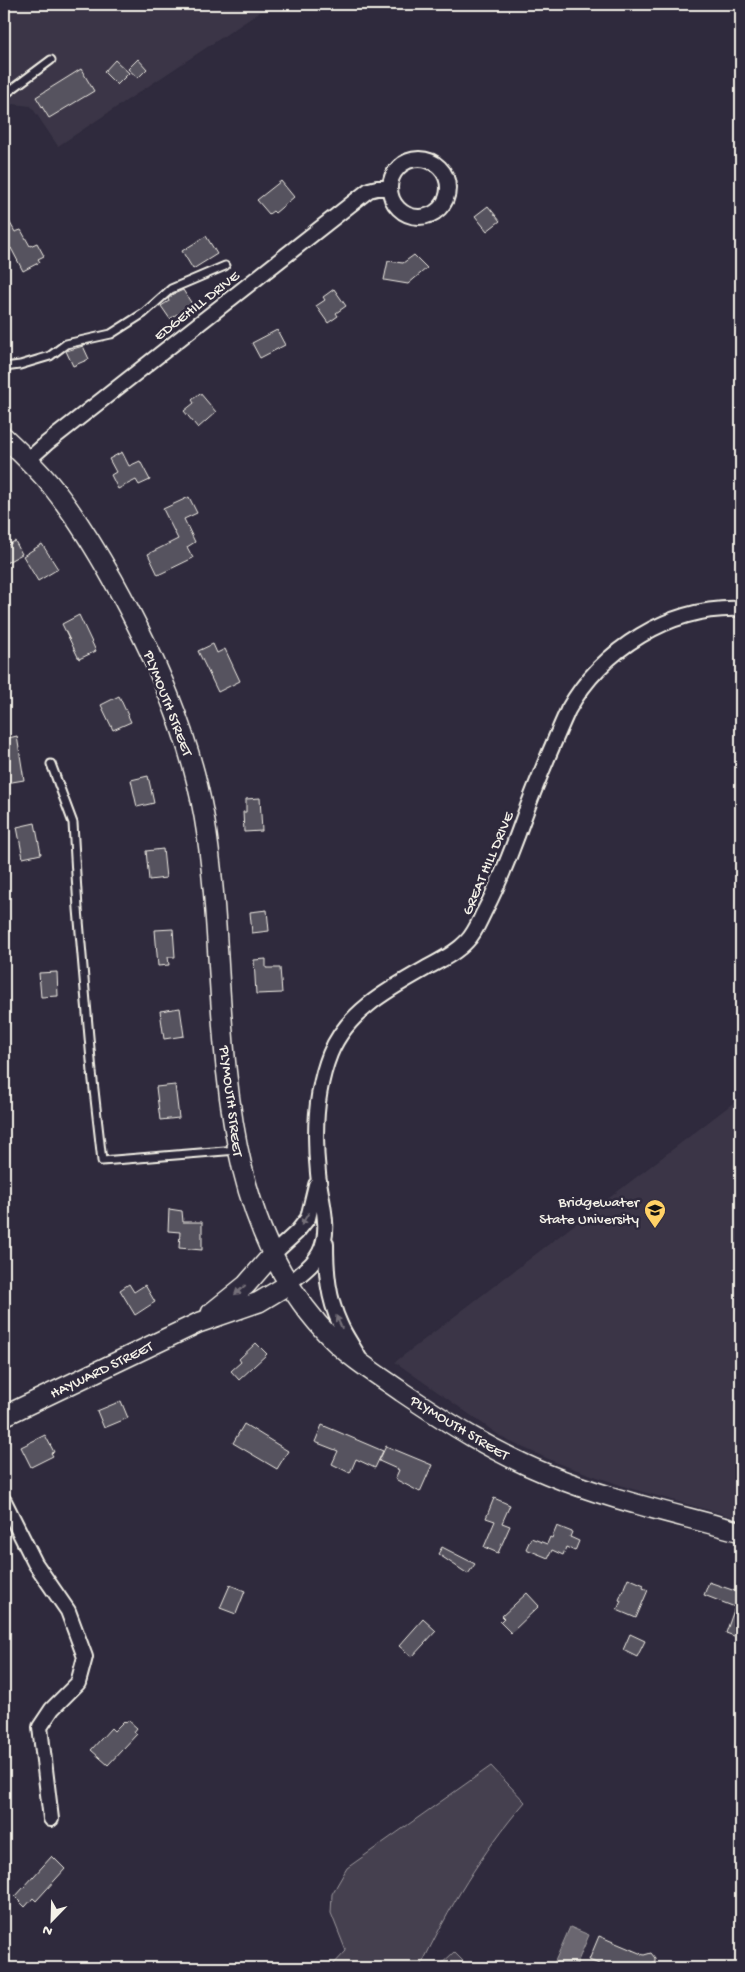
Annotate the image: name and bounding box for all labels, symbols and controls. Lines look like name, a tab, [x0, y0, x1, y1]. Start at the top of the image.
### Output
street label: EDGEHILL DRIVE	[151, 267, 244, 346]
street label: PLYMOUTH STREET	[138, 647, 196, 760]
street label: GREAT HILL DRIVE	[459, 809, 519, 918]
street label: PLYMOUTH STREET	[214, 1044, 246, 1159]
place label: Bridgewater State University	[539, 1194, 641, 1229]
school or university icon: Bridgewater State University	[643, 1198, 667, 1229]
one-way arrow	[301, 1213, 310, 1226]
one-way arrow	[234, 1284, 246, 1295]
one-way arrow	[335, 1315, 343, 1329]
street label: HAYWARD STREET	[48, 1338, 157, 1403]
street label: PLYMOUTH STREET	[406, 1392, 513, 1466]
north arrow	[28, 1894, 78, 1944]
text: N	[40, 1920, 55, 1939]

